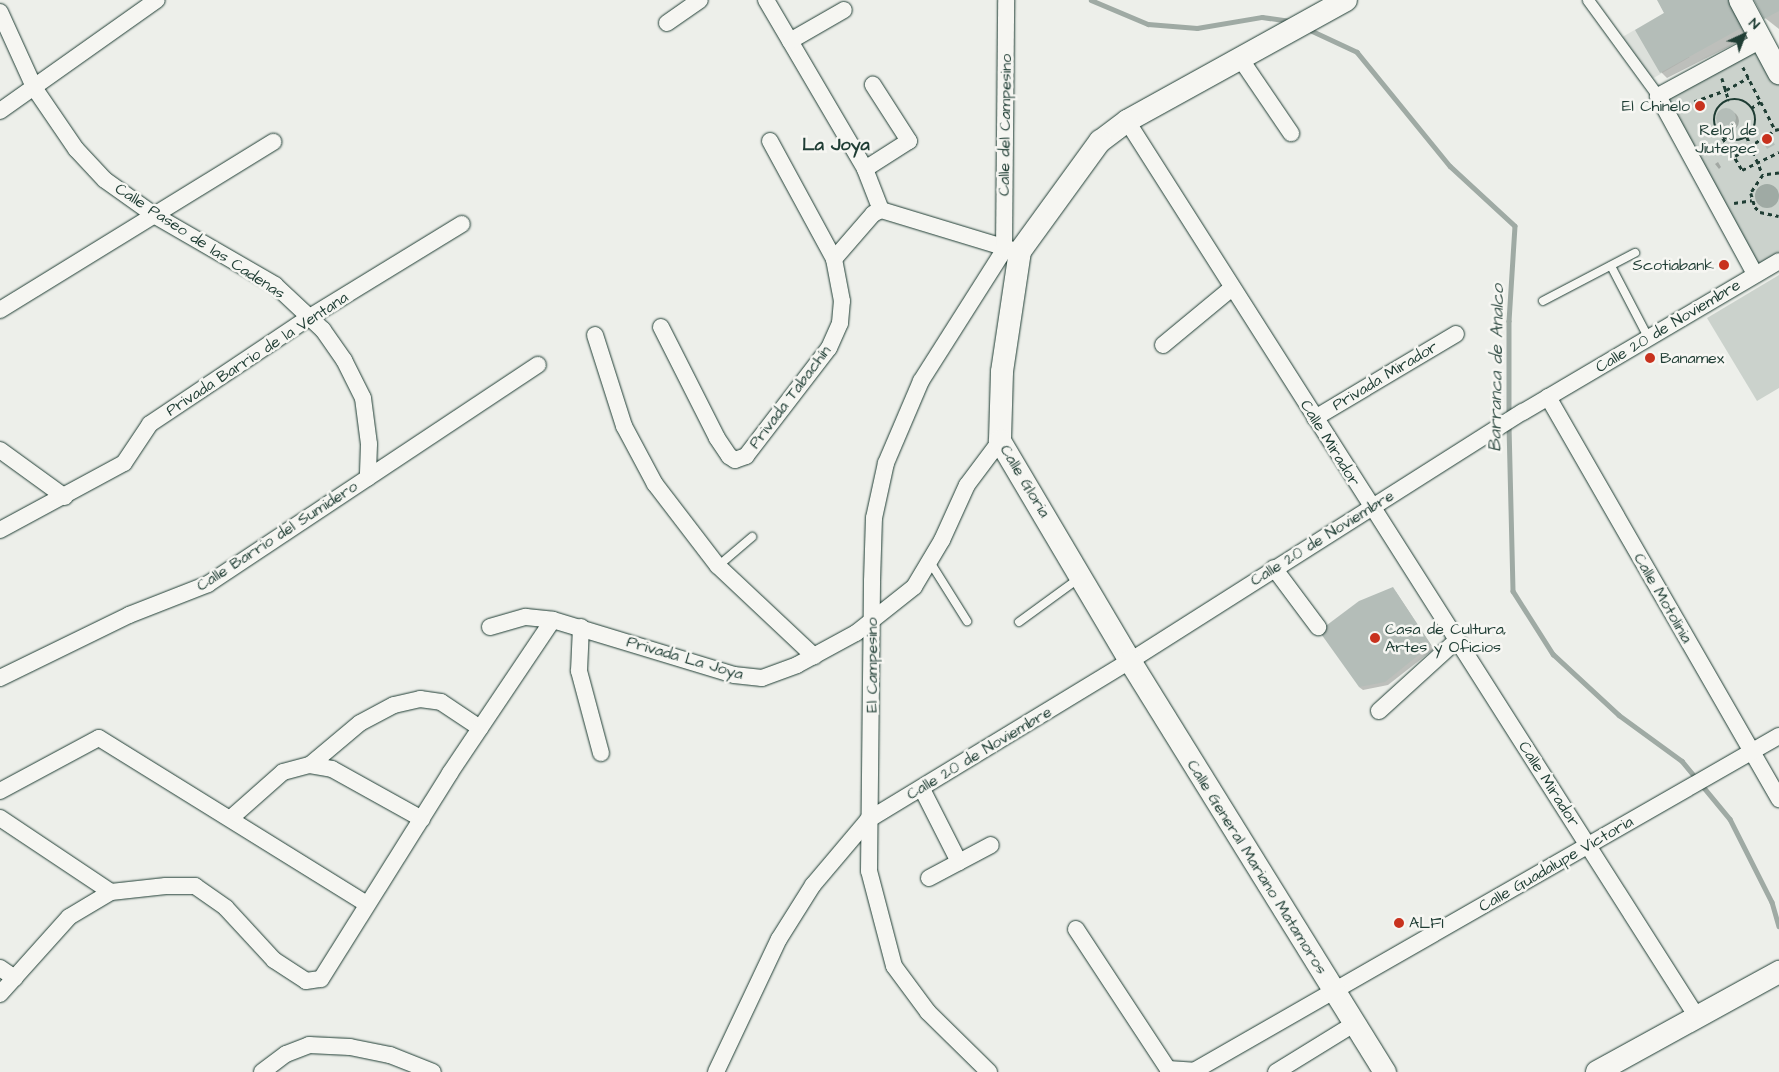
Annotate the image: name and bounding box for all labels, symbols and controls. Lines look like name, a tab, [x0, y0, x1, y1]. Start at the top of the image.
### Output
north arrow	[1719, 10, 1769, 60]
text: N	[1744, 14, 1764, 34]
street label: Calle del Campesino	[994, 54, 1016, 196]
place label: El Chinelo	[1622, 96, 1690, 116]
marker: El Chinelo	[1694, 100, 1706, 112]
place label: Reloj de Jiutepec	[1695, 120, 1757, 158]
marker: Reloj de Jiutepec	[1761, 133, 1773, 145]
district label: La Joya	[802, 134, 870, 156]
street label: Calle Paseo de las Cadenas	[111, 179, 289, 303]
place label: Scotiabank	[1633, 255, 1714, 275]
marker: Scotiabank	[1718, 259, 1730, 271]
street label: Calle 20 de Noviembre	[1592, 275, 1744, 377]
water label: Barranca de Analco	[1485, 284, 1509, 452]
street label: Privada Barrio de la Ventana	[162, 288, 352, 420]
street label: Privada Mirador	[1329, 337, 1441, 415]
street label: Privada Tabachín	[745, 342, 835, 452]
place label: Banamex	[1660, 348, 1724, 368]
marker: Banamex	[1644, 352, 1656, 364]
street label: Calle Mirador	[1296, 396, 1364, 490]
street label: Calle Gloria	[996, 441, 1054, 521]
street label: Calle Barrio del Sumidero	[193, 477, 361, 595]
street label: Calle 20 de Noviembre	[1247, 486, 1397, 590]
street label: Calle Motolinia	[1629, 550, 1697, 646]
street label: El Campesino	[862, 617, 882, 713]
place label: Casa de Cultura, Artes y Oficios	[1385, 619, 1507, 657]
street label: Privada La Joya	[624, 632, 746, 684]
marker: Casa de Cultura, Artes y Oficios	[1369, 632, 1381, 644]
street label: Calle 20 de Noviembre	[903, 702, 1055, 804]
street label: Calle Mirador	[1514, 738, 1584, 830]
street label: Calle General Mariano Matamoros	[1183, 756, 1331, 978]
street label: Calle Guadalupe Victoria	[1475, 812, 1637, 916]
place label: ALFI	[1409, 913, 1444, 933]
marker: ALFI	[1393, 917, 1405, 929]

